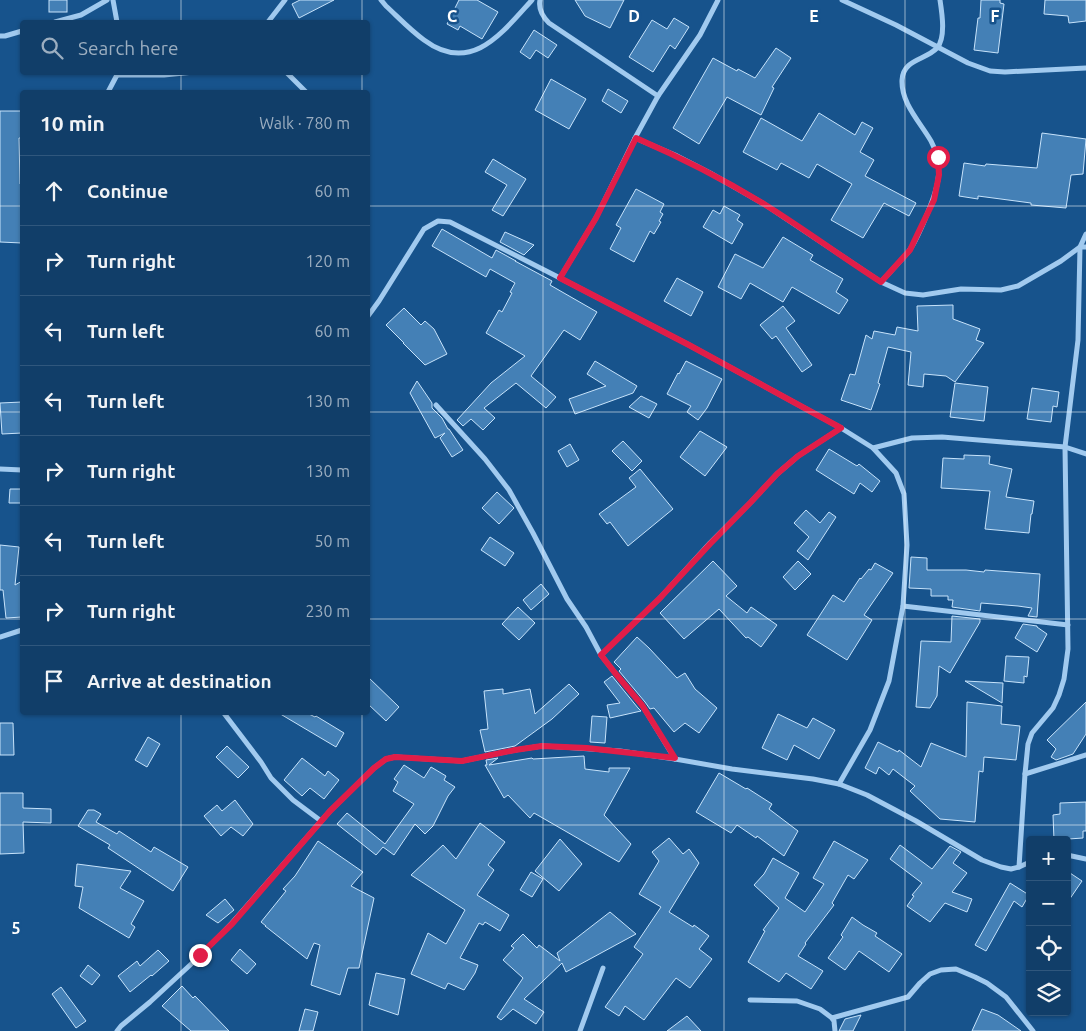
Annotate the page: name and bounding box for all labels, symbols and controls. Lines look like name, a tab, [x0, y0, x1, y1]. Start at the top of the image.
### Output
text: C	[447, 7, 457, 25]
text: D	[628, 7, 640, 25]
text: E	[809, 7, 819, 25]
text: F	[991, 7, 1000, 25]
search box	[20, 20, 370, 75]
icon: search	[38, 34, 66, 62]
text: Search here	[78, 37, 178, 59]
text: 10 min	[40, 111, 105, 135]
text: Walk · 780 m	[259, 114, 350, 132]
route start	[927, 146, 950, 169]
icon: ahead	[40, 177, 68, 205]
text: Continue	[87, 180, 168, 202]
text: 60 m	[314, 182, 350, 200]
icon: right	[40, 247, 68, 275]
text: Turn right	[87, 250, 175, 272]
text: 120 m	[305, 252, 350, 270]
icon: left	[40, 317, 68, 345]
text: Turn left	[87, 320, 165, 342]
text: 60 m	[314, 322, 350, 340]
icon: left	[40, 387, 68, 415]
text: Turn left	[87, 390, 165, 412]
text: 130 m	[305, 392, 350, 410]
icon: right	[40, 457, 68, 485]
text: Turn right	[87, 460, 175, 482]
text: 130 m	[305, 462, 350, 480]
icon: left	[40, 527, 68, 555]
text: Turn left	[87, 530, 165, 552]
text: 50 m	[314, 532, 350, 550]
icon: right	[40, 597, 68, 625]
text: Turn right	[87, 600, 175, 622]
text: 230 m	[305, 602, 350, 620]
icon: arrive	[40, 667, 68, 695]
text: Arrive at destination	[87, 670, 272, 692]
map controls	[1026, 836, 1071, 1016]
button: +	[1026, 836, 1071, 881]
button: −	[1026, 881, 1071, 926]
text: 5	[11, 919, 21, 937]
button: locate	[1026, 926, 1071, 971]
route end	[189, 944, 212, 967]
button: layers	[1026, 971, 1071, 1016]

